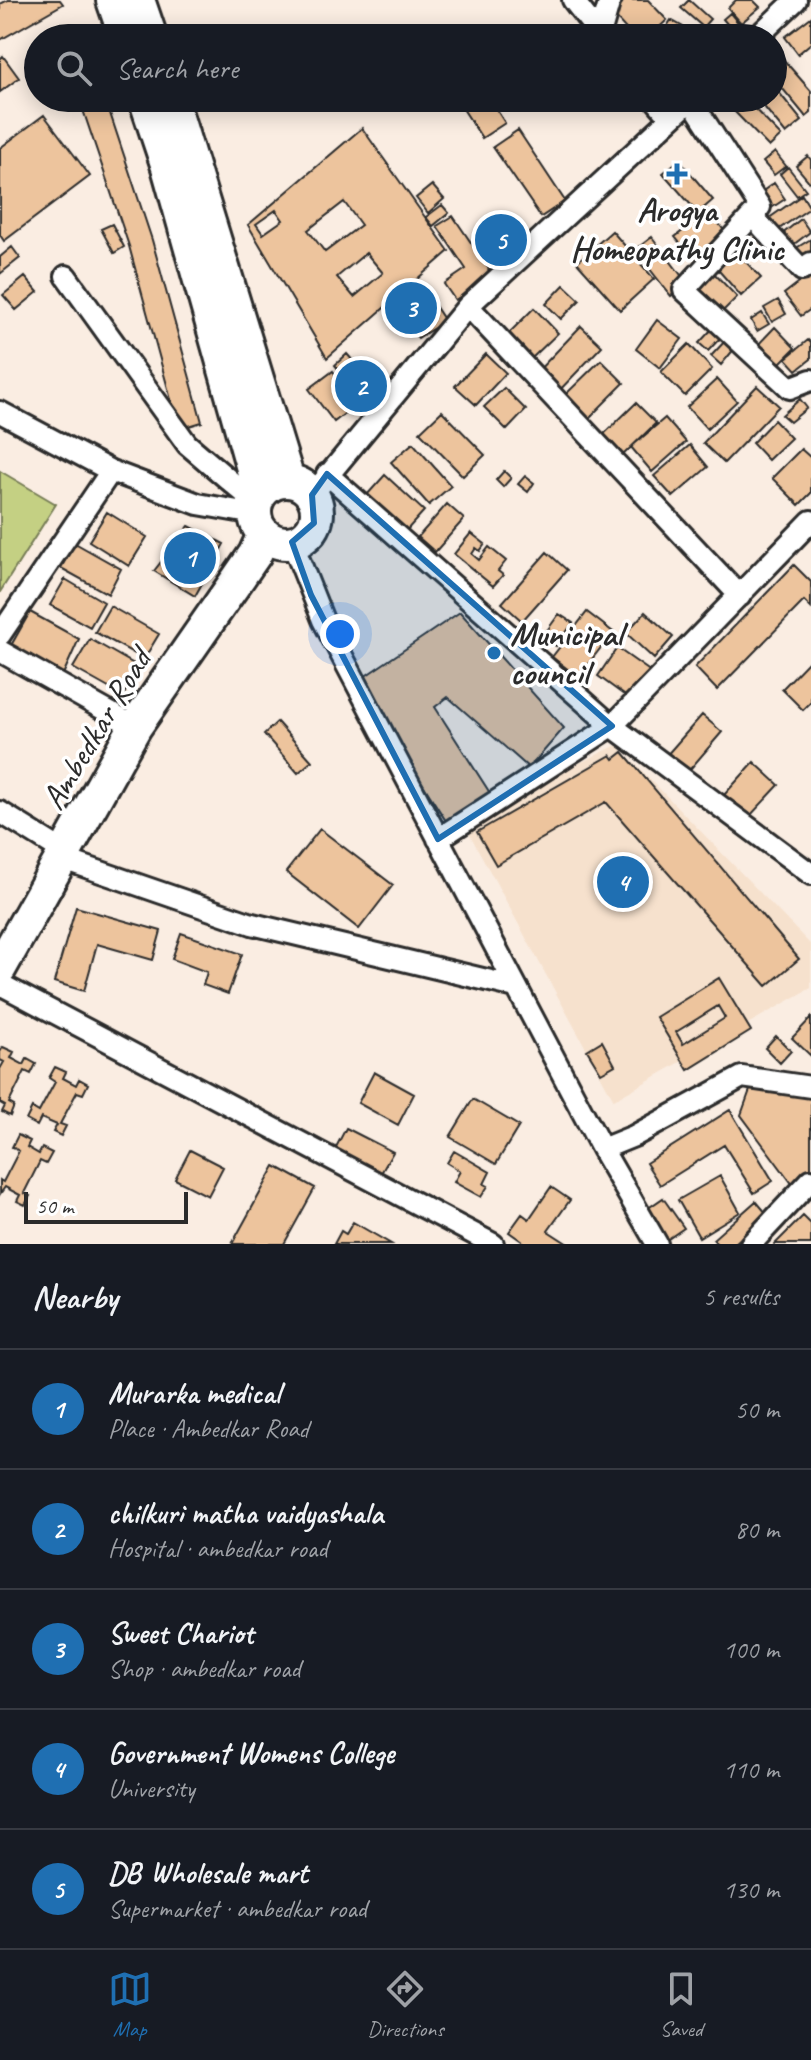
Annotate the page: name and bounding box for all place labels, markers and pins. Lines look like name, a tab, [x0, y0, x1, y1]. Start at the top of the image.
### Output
marker: Arogya Homeopathy Clinic	[666, 163, 688, 185]
place label: Arogya Homeopathy Clinic	[570, 188, 785, 270]
pin: 5	[475, 210, 527, 270]
pin: 3	[385, 278, 437, 338]
pin: 2	[335, 356, 387, 416]
pin: 1	[164, 528, 216, 588]
place label: Municipal council	[510, 612, 629, 694]
marker: Municipal council	[485, 644, 503, 662]
pin: 4	[597, 852, 649, 912]

